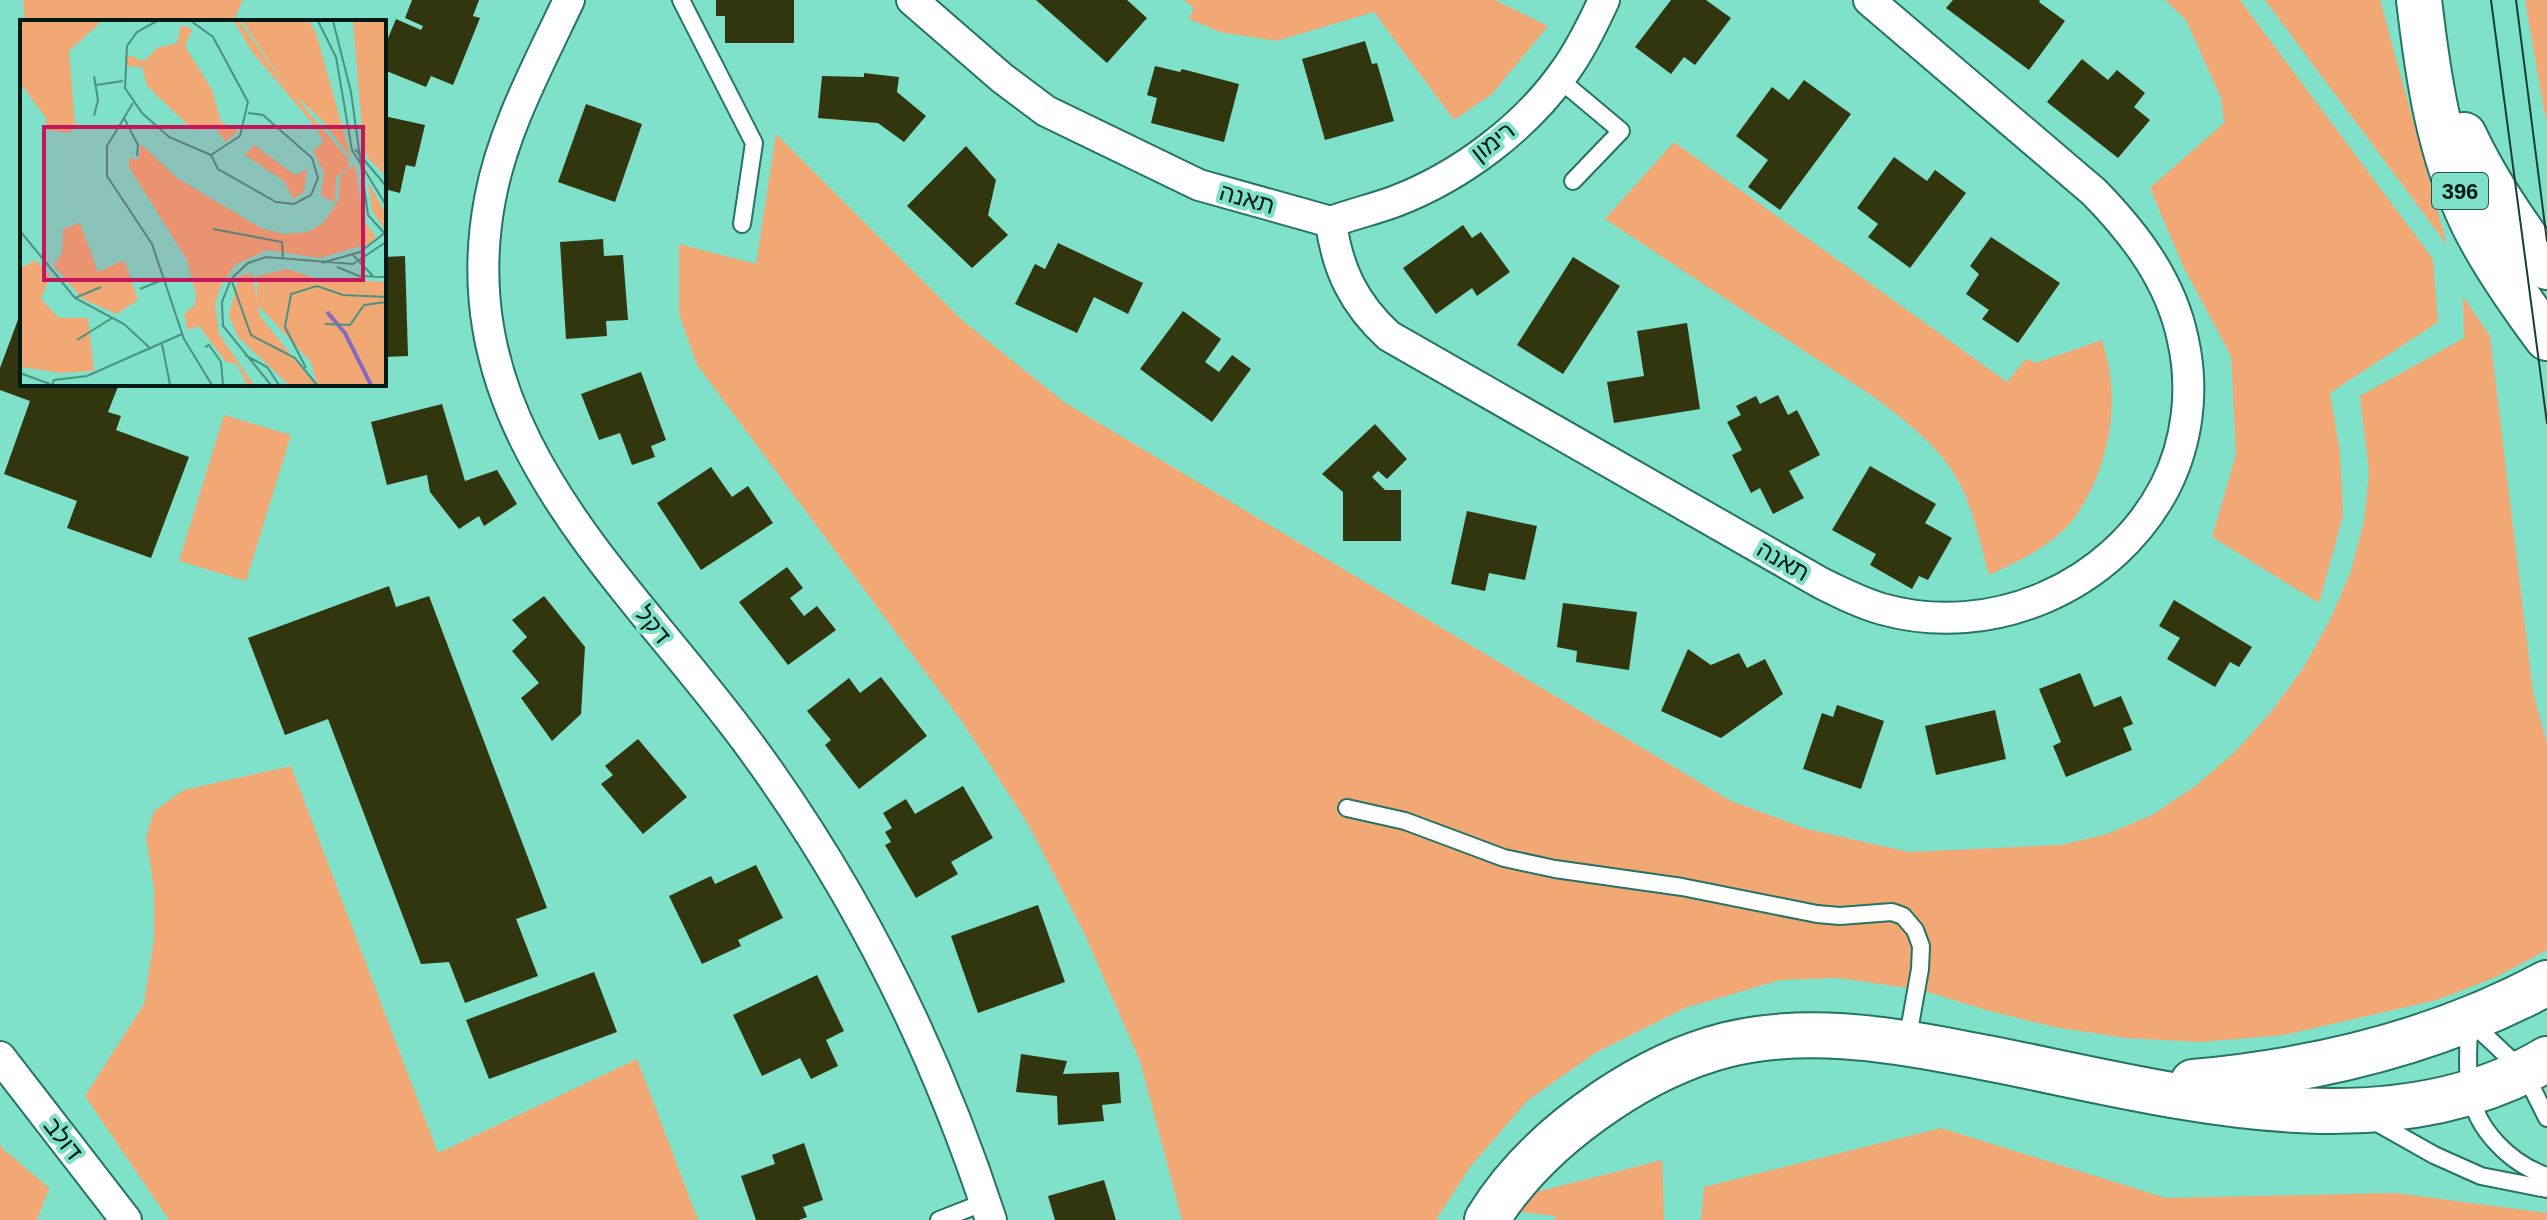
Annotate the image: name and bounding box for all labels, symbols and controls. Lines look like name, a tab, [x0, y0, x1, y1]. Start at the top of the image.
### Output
inset map	[20, 20, 386, 386]
street label: רימון	[1466, 116, 1520, 167]
road number: 396	[2432, 173, 2488, 209]
street label: תאנה	[1216, 178, 1278, 219]
street label: תאנה	[1752, 535, 1814, 586]
street label: דקל	[630, 601, 677, 649]
street label: דולב	[39, 1112, 88, 1165]

